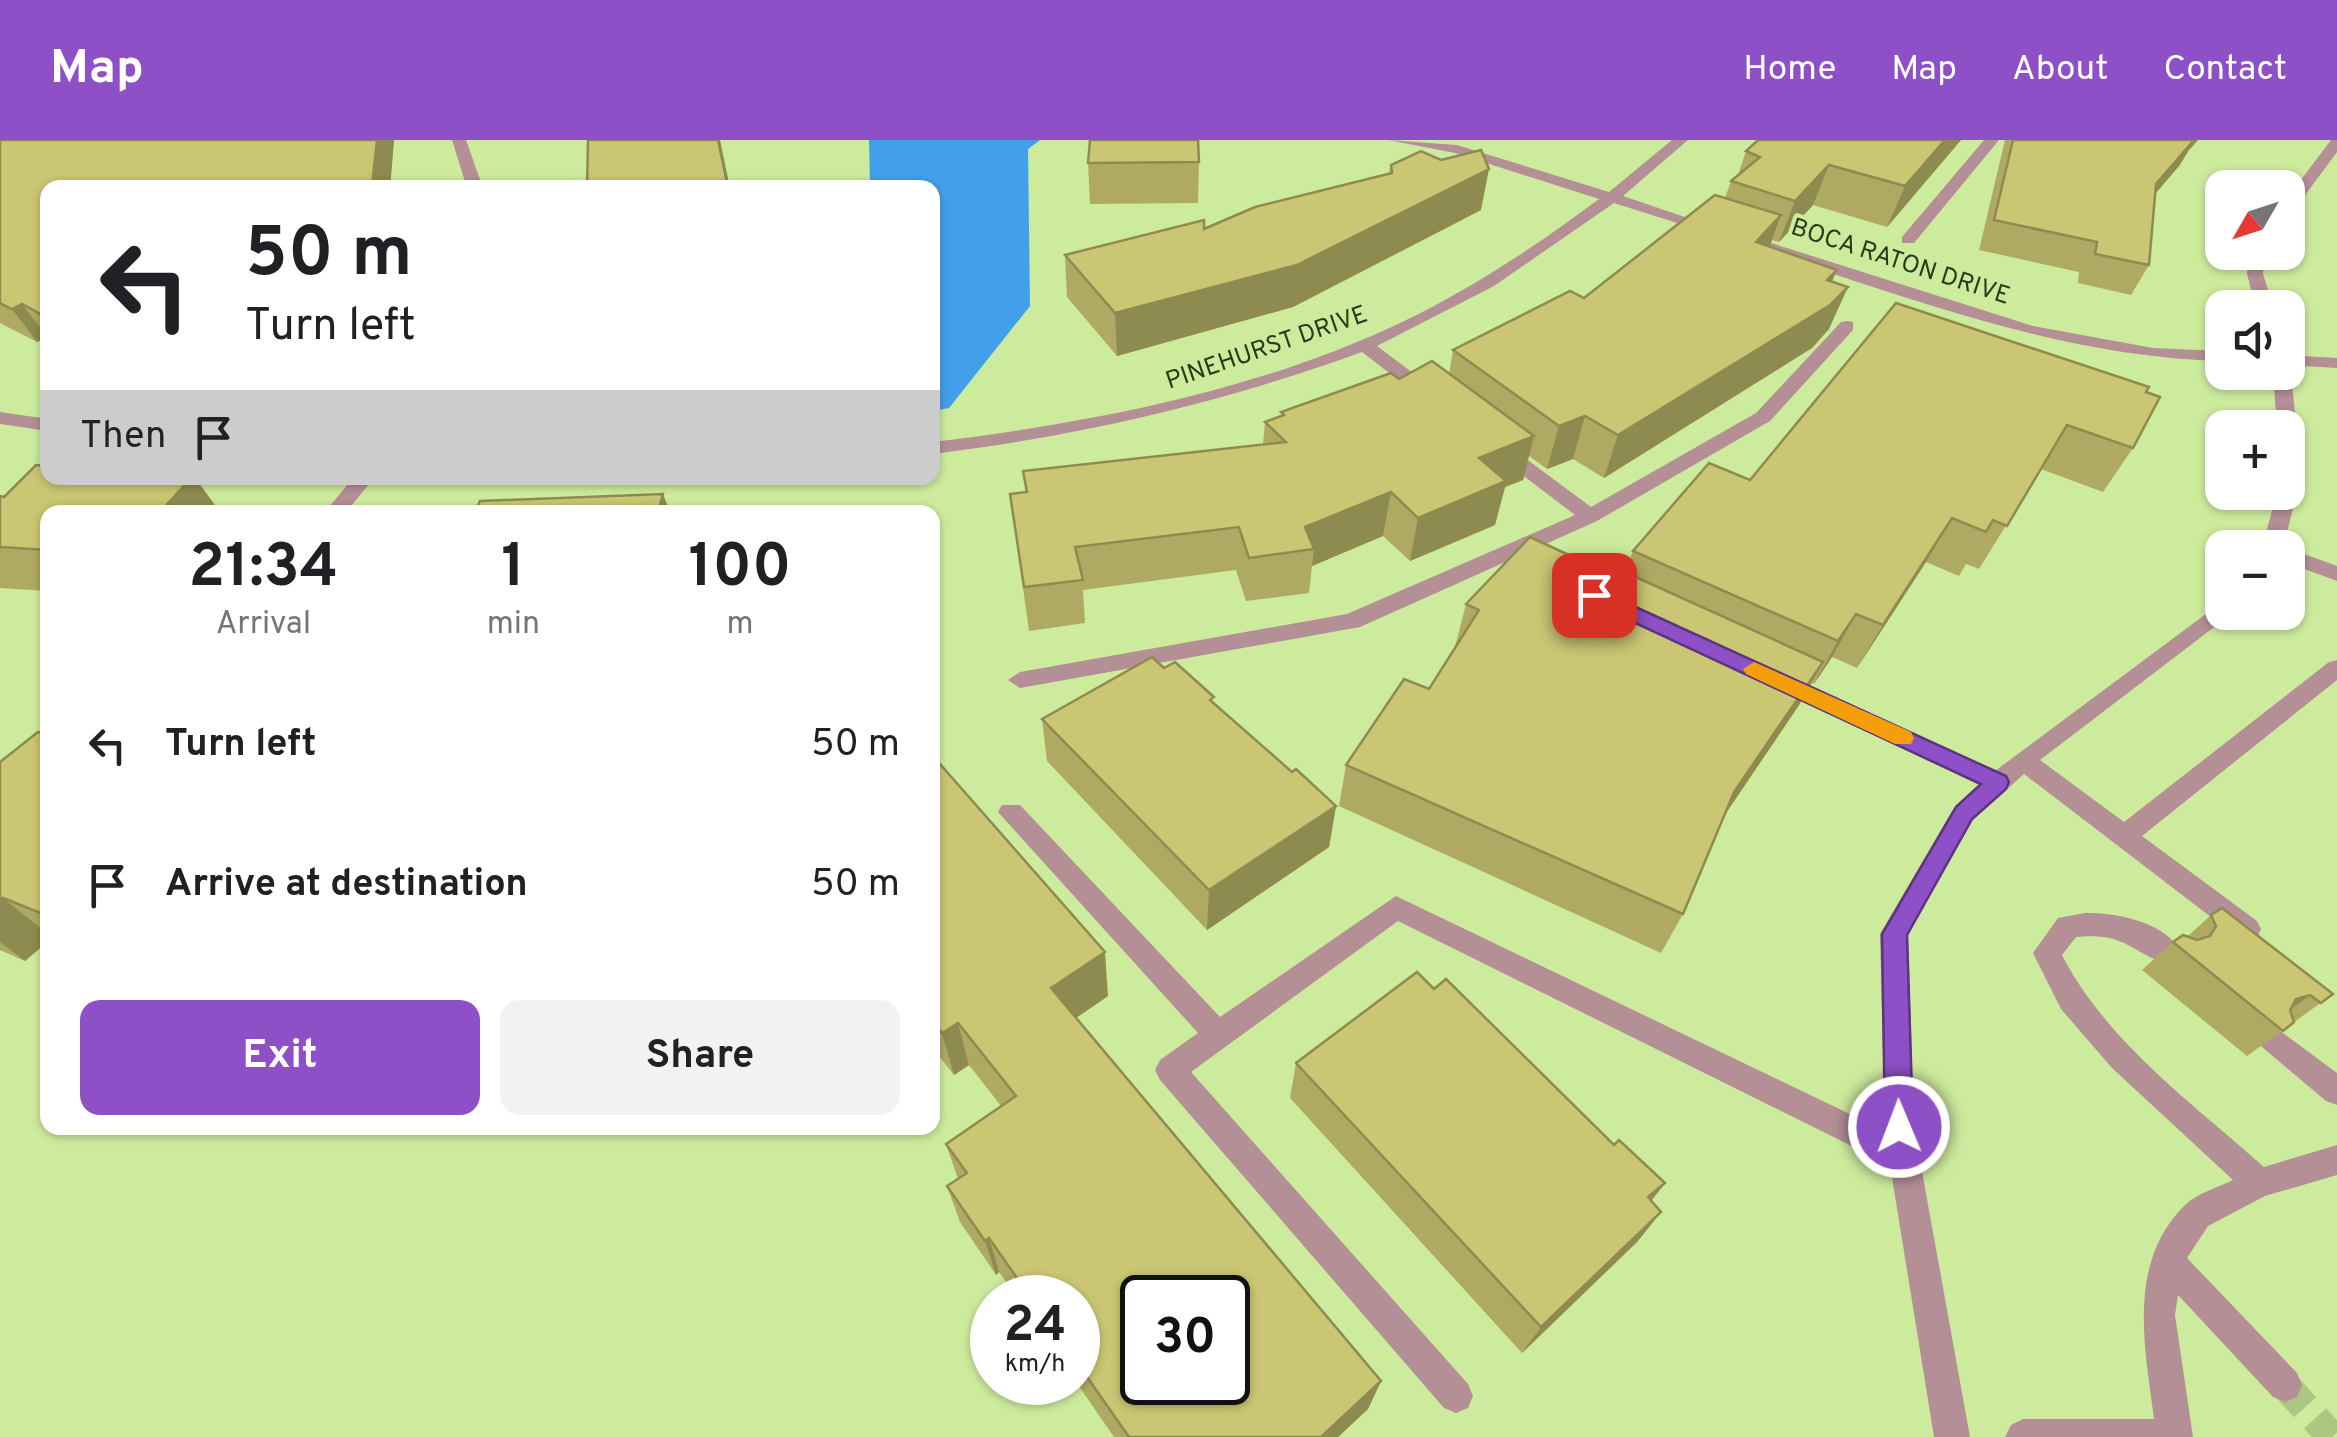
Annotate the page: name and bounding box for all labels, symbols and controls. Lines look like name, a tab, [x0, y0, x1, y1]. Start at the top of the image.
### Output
text: Map	[50, 40, 144, 100]
text: Home	[1743, 48, 1836, 92]
text: Map	[1891, 48, 1957, 92]
text: About	[2012, 48, 2108, 92]
text: Contact	[2163, 48, 2287, 92]
north arrow	[2205, 170, 2305, 270]
map controls	[2205, 170, 2305, 630]
text: 50 m	[245, 212, 412, 301]
street label: BOCA RATON DRIVE	[1786, 212, 2014, 314]
icon: left	[80, 220, 210, 350]
button: sound	[2205, 290, 2305, 390]
text: Turn left	[245, 299, 416, 356]
street label: PINEHURST DRIVE	[1162, 299, 1372, 399]
icon: arrive	[186, 410, 241, 465]
button: +	[2205, 410, 2305, 510]
text: Then	[80, 413, 166, 462]
button: −	[2205, 530, 2305, 630]
text: 21:34	[188, 532, 338, 608]
text: 1	[501, 532, 525, 608]
text: 100	[688, 532, 792, 608]
pin	[1552, 553, 1637, 638]
icon: arrive	[1567, 568, 1622, 623]
text: Arrival	[216, 605, 311, 645]
text: min	[487, 605, 540, 645]
text: m	[726, 605, 754, 645]
icon: left	[80, 718, 135, 773]
text: Turn left	[165, 721, 317, 770]
text: 50 m	[811, 721, 900, 770]
icon: arrive	[80, 858, 135, 913]
text: Arrive at destination	[165, 861, 528, 910]
text: 50 m	[811, 861, 900, 910]
button: Exit	[80, 1000, 480, 1115]
button: Share	[500, 1000, 900, 1115]
position arrow	[1847, 1075, 1951, 1179]
speed limit sign: 30	[1120, 1275, 1250, 1405]
text: 24	[1004, 1296, 1066, 1359]
text: km/h	[1005, 1349, 1065, 1381]

